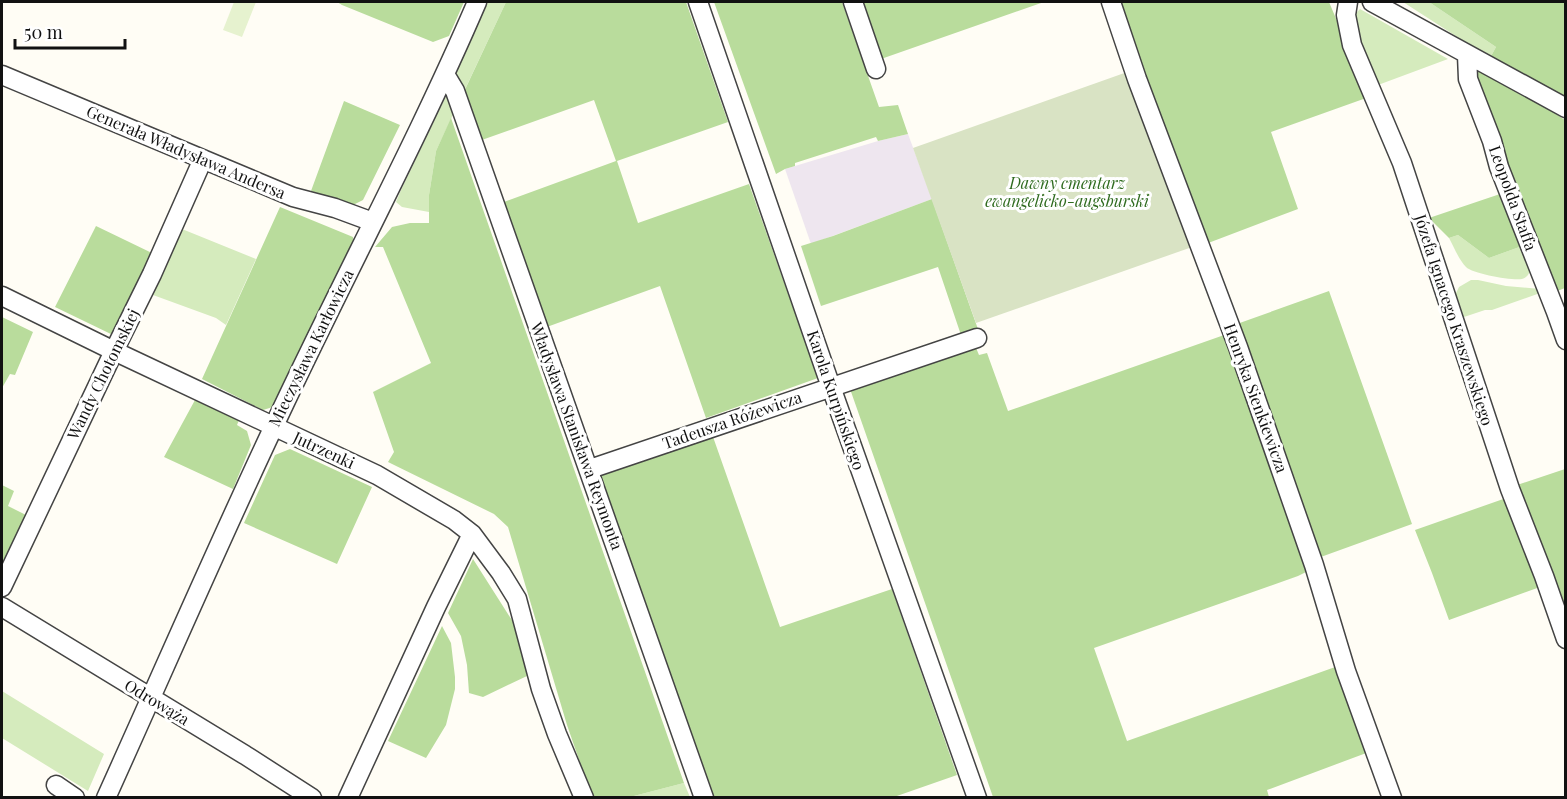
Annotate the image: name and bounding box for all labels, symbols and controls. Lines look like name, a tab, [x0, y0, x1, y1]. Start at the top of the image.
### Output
scale bar	[15, 12, 124, 50]
text: 50 m	[24, 20, 63, 44]
street label: Generała Władysława Andersa	[83, 100, 289, 203]
street label: Leopolda Staffa	[1485, 142, 1542, 253]
park label: Dawny cmentarz ewangelicko-augsburski	[985, 172, 1150, 211]
street label: Józefa Ignacego Kraszewskiego	[1410, 211, 1499, 428]
street label: Mieczysława Karłowicza	[263, 266, 358, 430]
street label: Wandy Chotomskiej	[61, 305, 143, 444]
street label: Władysława Stanisława Reymonta	[526, 318, 628, 552]
street label: Henryka Sienkiewicza	[1220, 320, 1293, 475]
street label: Karola Kurpińskiego	[803, 327, 870, 473]
street label: Tadeusza Różewicza	[659, 386, 804, 453]
street label: Jutrzenki	[289, 426, 359, 473]
street label: Odrowąża	[121, 674, 194, 729]

